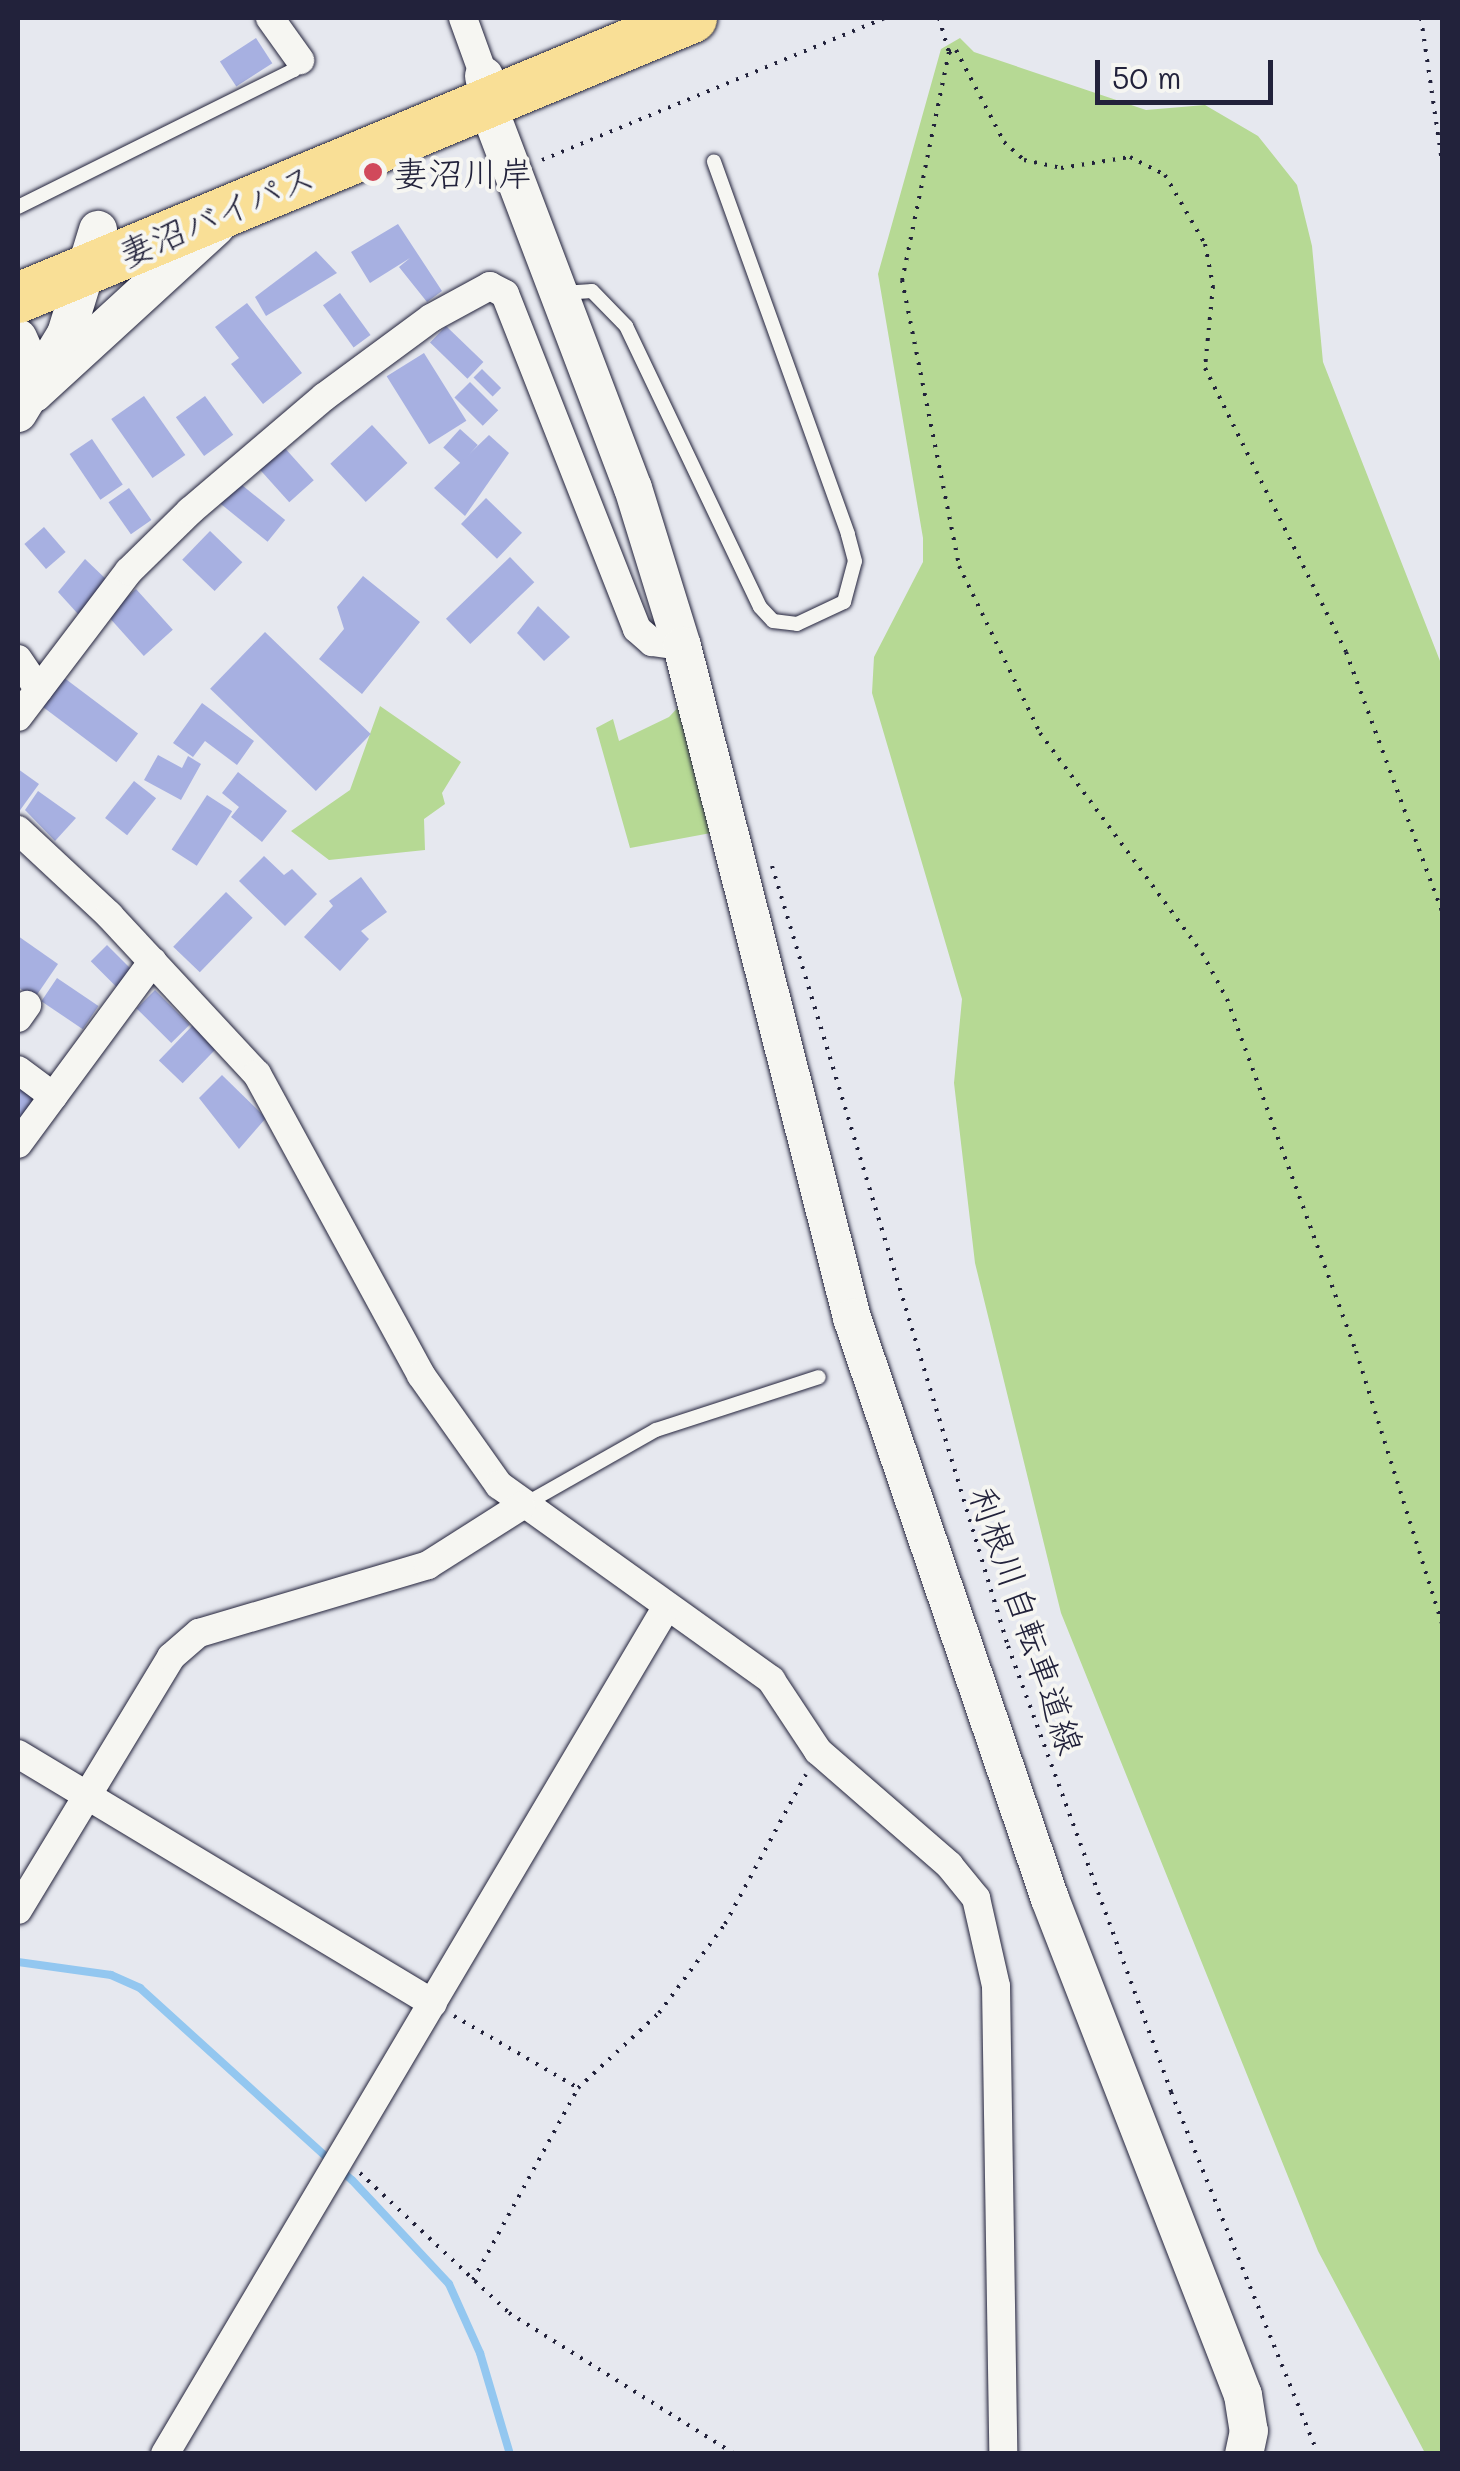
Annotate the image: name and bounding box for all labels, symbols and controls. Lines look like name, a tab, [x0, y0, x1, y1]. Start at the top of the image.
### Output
scale bar	[1100, 40, 1278, 102]
text: 50 m	[1112, 57, 1182, 97]
place label: 妻沼川岸	[393, 151, 533, 193]
street label: 妻沼バイパス	[111, 154, 321, 274]
marker: 妻沼川岸	[362, 161, 384, 183]
street label: 利根川自転車道線	[963, 1481, 1093, 1759]

